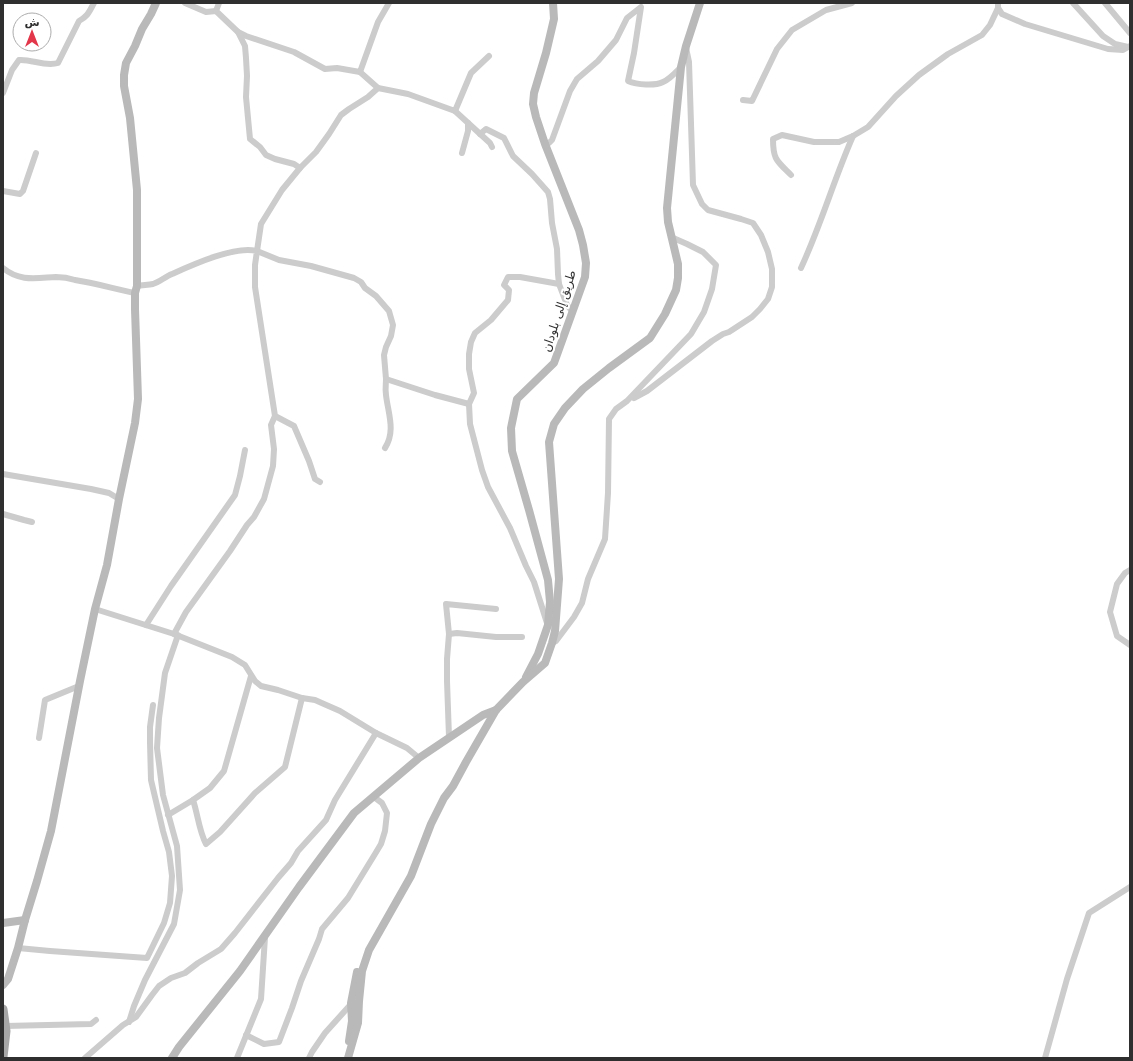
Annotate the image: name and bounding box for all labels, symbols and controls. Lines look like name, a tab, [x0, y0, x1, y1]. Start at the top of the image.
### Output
north arrow	[12, 12, 52, 52]
text: ش	[24, 16, 40, 29]
street label: طريق إلى بلودان	[539, 268, 580, 354]

